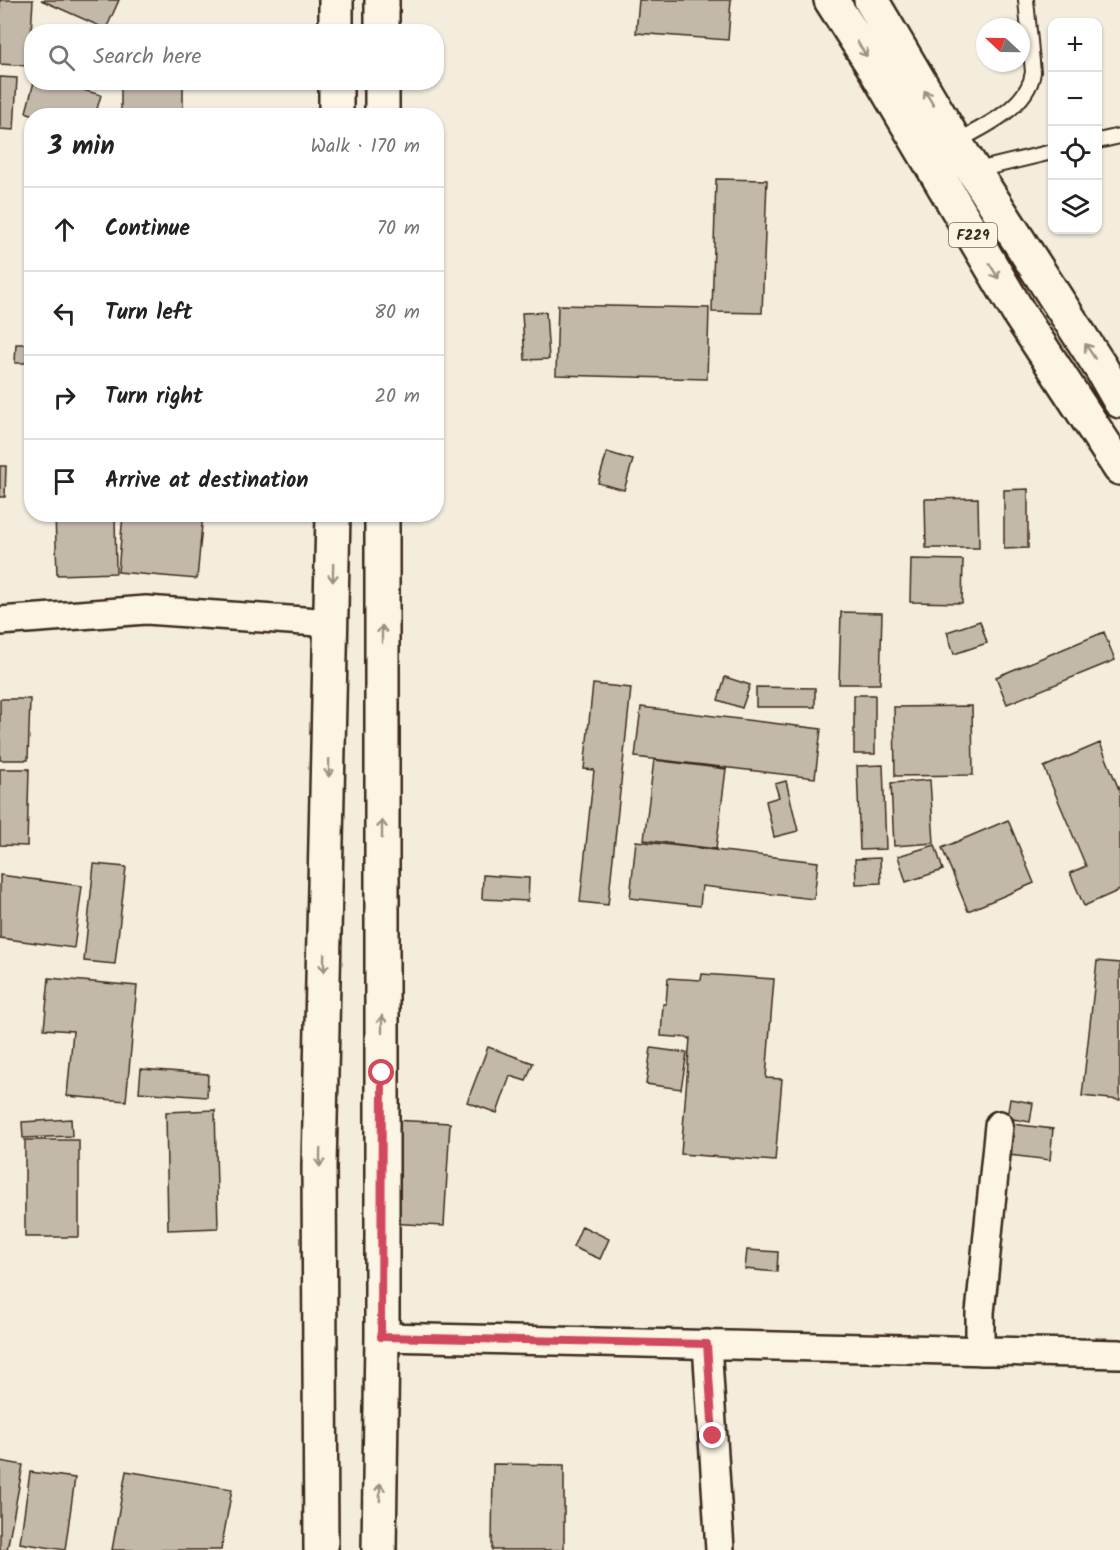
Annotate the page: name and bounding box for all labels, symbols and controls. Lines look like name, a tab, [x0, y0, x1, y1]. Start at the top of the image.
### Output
north arrow	[976, 18, 1030, 72]
map controls	[1048, 18, 1102, 234]
button: +	[1048, 18, 1102, 72]
search box	[24, 24, 444, 90]
text: Search here	[93, 40, 201, 75]
one-way arrow	[857, 40, 869, 57]
icon: search	[45, 41, 78, 74]
button: −	[1048, 72, 1102, 126]
one-way arrow	[922, 90, 934, 107]
text: 3 min	[48, 126, 115, 168]
button: locate	[1048, 126, 1102, 180]
text: Walk · 170 m	[310, 131, 420, 163]
button: layers	[1048, 180, 1102, 234]
text: Continue	[105, 212, 190, 247]
icon: ahead	[48, 213, 81, 246]
text: 70 m	[377, 213, 420, 245]
road number: F229	[949, 223, 997, 247]
one-way arrow	[989, 262, 1001, 279]
text: Turn left	[105, 296, 192, 331]
icon: left	[48, 297, 81, 330]
text: 80 m	[374, 297, 420, 329]
one-way arrow	[1084, 343, 1096, 360]
text: Turn right	[105, 380, 203, 415]
icon: right	[48, 381, 81, 414]
text: 20 m	[374, 381, 420, 413]
text: Arrive at destination	[105, 464, 308, 499]
icon: arrive	[48, 465, 81, 498]
one-way arrow	[327, 562, 339, 582]
one-way arrow	[376, 624, 388, 644]
one-way arrow	[323, 757, 335, 777]
one-way arrow	[376, 819, 388, 839]
one-way arrow	[319, 952, 330, 972]
one-way arrow	[376, 1014, 388, 1034]
route start	[368, 1059, 394, 1085]
one-way arrow	[314, 1147, 325, 1167]
route end	[699, 1422, 725, 1448]
one-way arrow	[374, 1482, 386, 1502]

